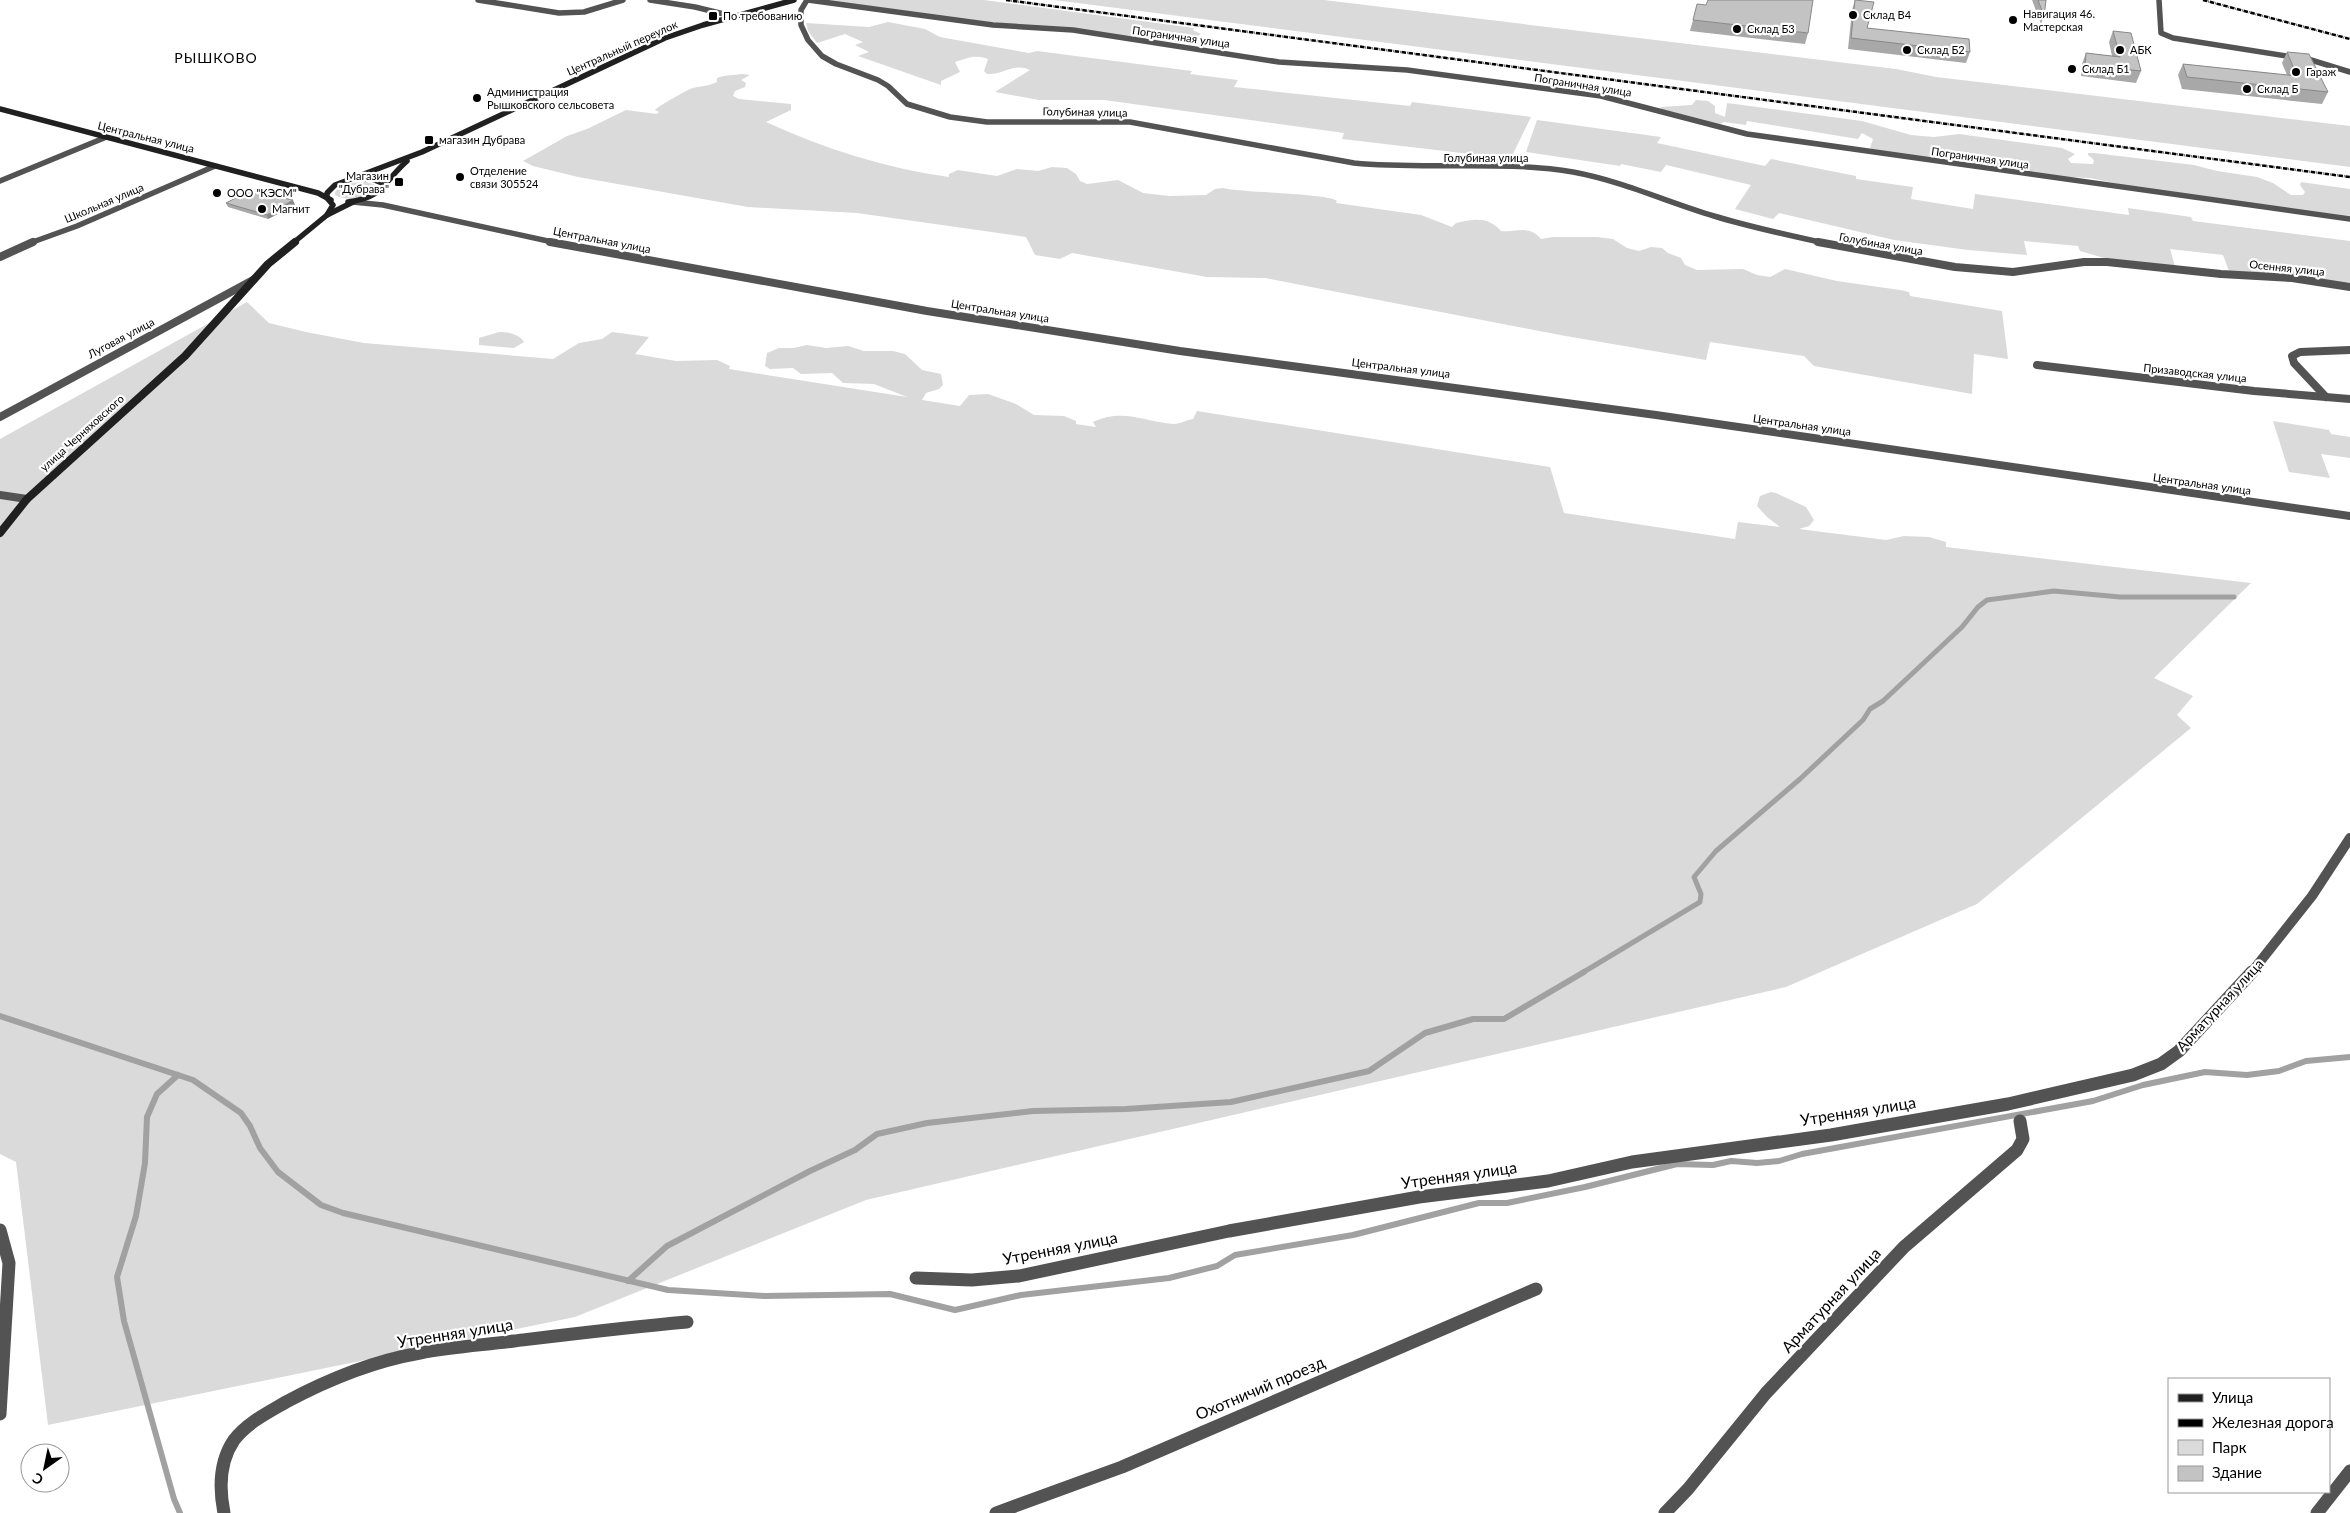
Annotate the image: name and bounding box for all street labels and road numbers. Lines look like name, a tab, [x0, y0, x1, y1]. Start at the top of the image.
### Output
street label: Центральный переулок	[564, 17, 679, 78]
street label: Пограничная улица	[1131, 23, 1231, 50]
street label: Пограничная улица	[1533, 70, 1633, 99]
street label: Голубиная улица	[1042, 104, 1128, 119]
street label: Центральная улица	[96, 118, 196, 155]
street label: Пограничная улица	[1930, 144, 2030, 171]
street label: Голубиная улица	[1444, 151, 1528, 164]
street label: Школьная улица	[62, 180, 145, 225]
street label: Центральная улица	[552, 224, 652, 255]
street label: Голубиная улица	[1838, 230, 1924, 257]
street label: Осенняя улица	[2249, 257, 2325, 278]
street label: Центральная улица	[950, 296, 1050, 325]
street label: Луговая улица	[84, 315, 156, 361]
street label: Центральная улица	[1351, 355, 1451, 380]
street label: Призаводская улица	[2143, 361, 2247, 384]
street label: улица Черняховского	[37, 392, 126, 474]
street label: Центральная улица	[1752, 411, 1852, 438]
street label: Центральная улица	[2152, 470, 2252, 497]
street label: Арматурная улица	[2173, 955, 2267, 1054]
street label: Утренняя улица	[1799, 1092, 1917, 1129]
street label: Утренняя улица	[1400, 1157, 1518, 1192]
street label: Утренняя улица	[1001, 1227, 1119, 1268]
street label: Арматурная улица	[1777, 1243, 1884, 1356]
street label: Утренняя улица	[396, 1314, 514, 1351]
street label: Охотничий проезд	[1192, 1352, 1327, 1423]

